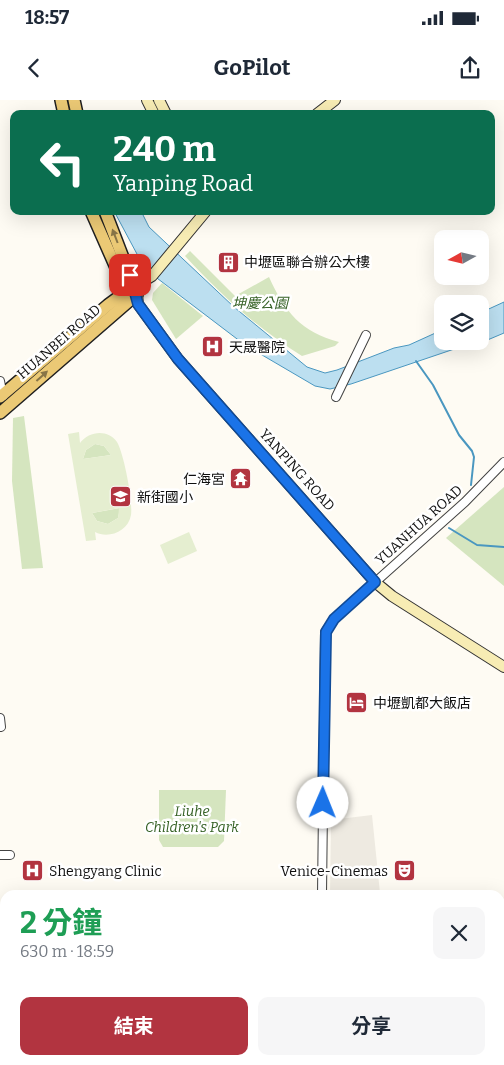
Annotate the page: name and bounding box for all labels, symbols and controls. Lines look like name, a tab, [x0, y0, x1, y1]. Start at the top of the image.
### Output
text: 18:57	[25, 6, 69, 29]
icon: back	[20, 54, 48, 82]
text: GoPilot	[213, 54, 291, 81]
icon: share	[456, 54, 484, 82]
text: 240 m	[113, 128, 216, 170]
icon: left	[30, 130, 95, 195]
text: Yanping Road	[113, 170, 253, 197]
one-way arrow	[111, 228, 119, 243]
north arrow	[434, 230, 489, 285]
map controls	[434, 230, 489, 350]
building icon: 中壢區聯合辦公大樓	[216, 250, 240, 274]
pin	[109, 254, 151, 296]
place label: 中壢區聯合辦公大樓	[244, 254, 370, 271]
icon: arrive	[116, 261, 144, 289]
park label: 坤慶公園	[232, 295, 290, 312]
button: layers	[434, 295, 489, 350]
street label: HUANBEI ROAD	[14, 301, 104, 383]
hospital icon: 天晟醫院	[201, 335, 225, 359]
place label: 天晟醫院	[229, 339, 285, 356]
one-way arrow	[35, 370, 47, 382]
street label: YANPING ROAD	[256, 426, 338, 514]
temple icon: 仁海宮	[229, 467, 253, 491]
place label: 仁海宮	[183, 471, 225, 488]
street label: YUANHUA ROAD	[372, 482, 466, 568]
school or university icon: 新街國小	[109, 485, 133, 509]
place label: 新街國小	[137, 489, 193, 506]
hotel icon: 中壢凱都大飯店	[345, 691, 369, 715]
place label: 中壢凱都大飯店	[373, 695, 471, 712]
position arrow	[296, 776, 348, 828]
park label: Liuhe Children's Park	[145, 803, 239, 836]
hospital icon: Shengyang Clinic	[21, 859, 45, 883]
theatre icon: Venice-Cinemas	[392, 859, 416, 883]
place label: Shengyang Clinic	[49, 863, 162, 880]
place label: Venice-Cinemas	[281, 863, 388, 880]
text: 2 分鐘	[20, 905, 102, 941]
button: close	[433, 907, 485, 959]
text: 630 m · 18:59	[20, 942, 114, 961]
button: 結束	[20, 997, 248, 1055]
button: 分享	[258, 997, 485, 1055]

